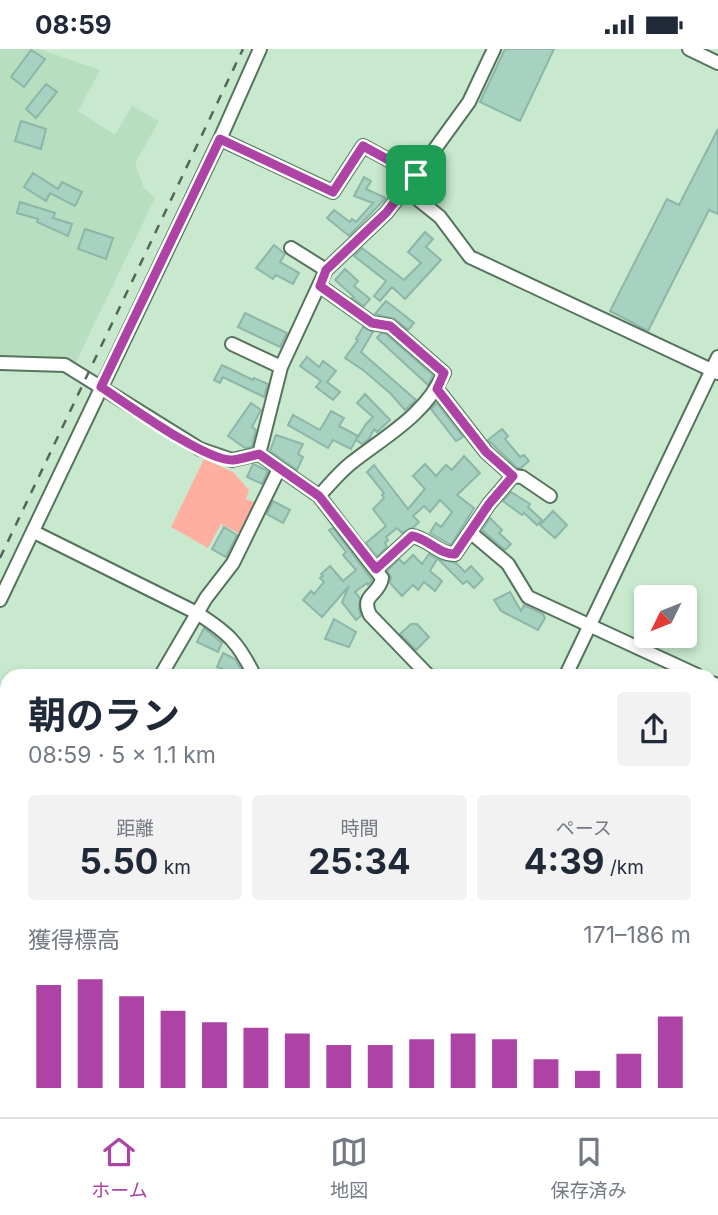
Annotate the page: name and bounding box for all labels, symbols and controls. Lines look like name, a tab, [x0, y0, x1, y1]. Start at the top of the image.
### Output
text: 08:59	[35, 9, 112, 40]
pin	[386, 145, 446, 205]
icon: arrive	[397, 156, 435, 194]
north arrow	[634, 585, 696, 647]
map controls	[634, 585, 697, 648]
text: 朝のラン	[28, 692, 180, 738]
button: share	[617, 692, 691, 766]
text: 08:59 · 5 × 1.1 km	[28, 741, 216, 769]
text: 距離	[116, 817, 154, 840]
text: 時間	[340, 817, 379, 840]
text: ペース	[556, 817, 612, 840]
text: 5.50	[79, 840, 158, 882]
text: 25:34	[308, 840, 411, 882]
text: 4:39	[524, 840, 605, 882]
text: km	[158, 856, 191, 879]
text: /km	[605, 856, 644, 879]
text: 171–186 m	[583, 921, 691, 949]
text: 獲得標高	[28, 926, 120, 954]
tab: ホーム	[91, 1133, 148, 1202]
tab: 地図	[330, 1133, 368, 1202]
tab: 保存済み	[551, 1133, 627, 1202]

